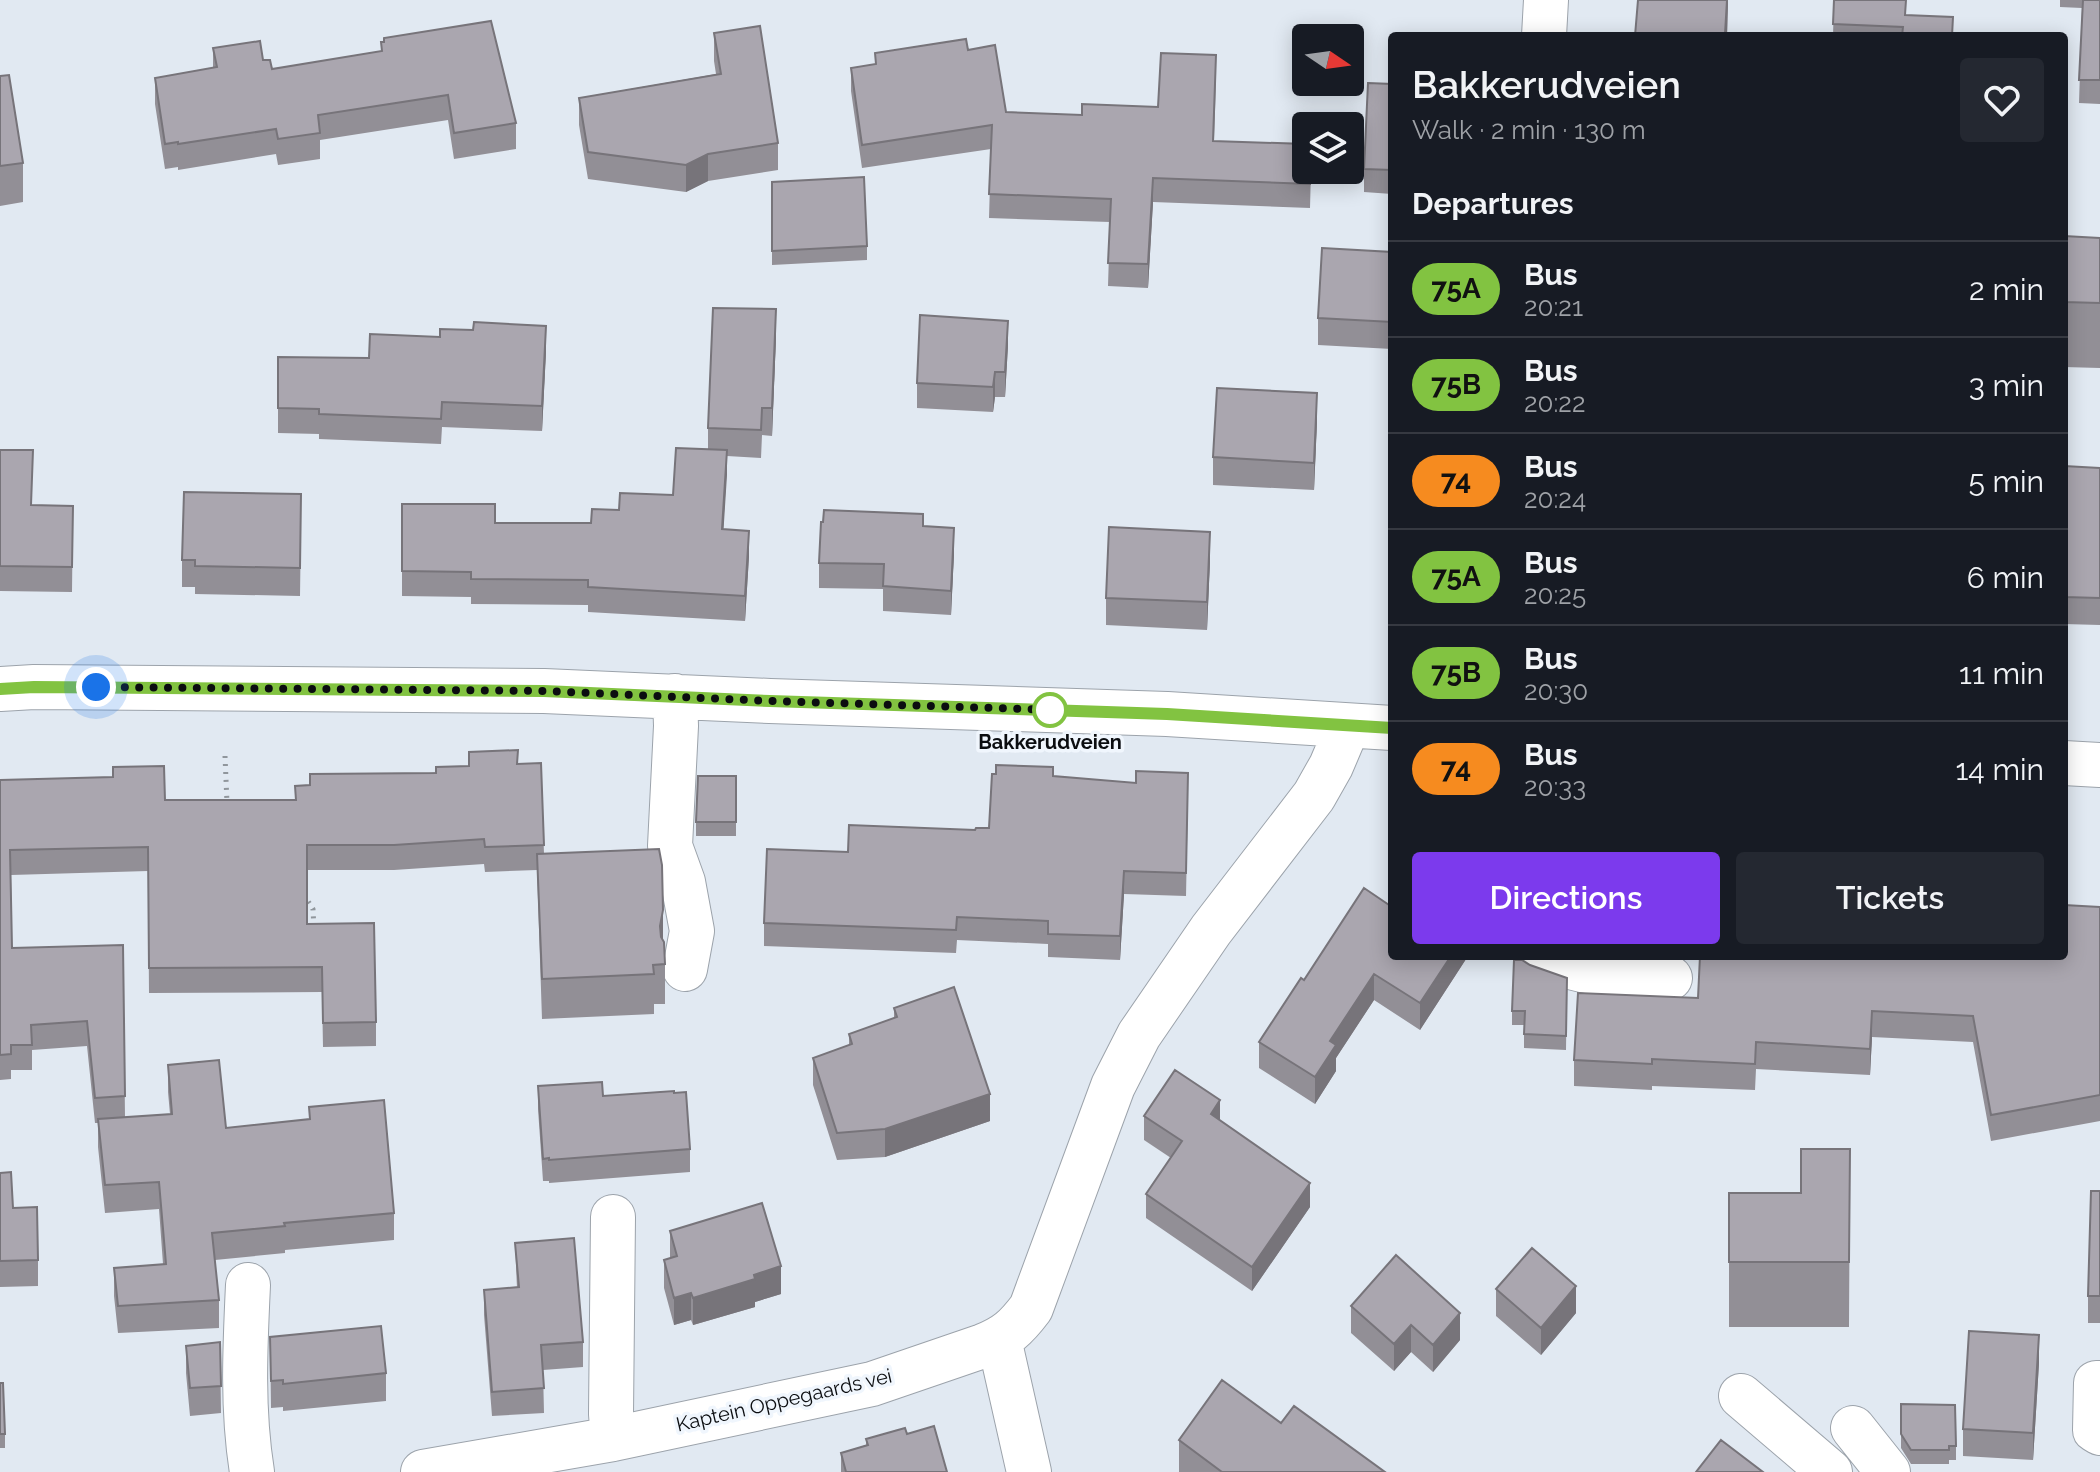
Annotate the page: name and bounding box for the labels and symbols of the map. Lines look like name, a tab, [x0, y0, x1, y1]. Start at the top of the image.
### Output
north arrow	[1292, 24, 1364, 96]
your location	[76, 667, 116, 707]
marker: Bakkerudveien	[1033, 693, 1067, 727]
place label: Bakkerudveien	[978, 730, 1122, 754]
street label: Kaptein Oppegaards vei	[674, 1363, 894, 1437]

